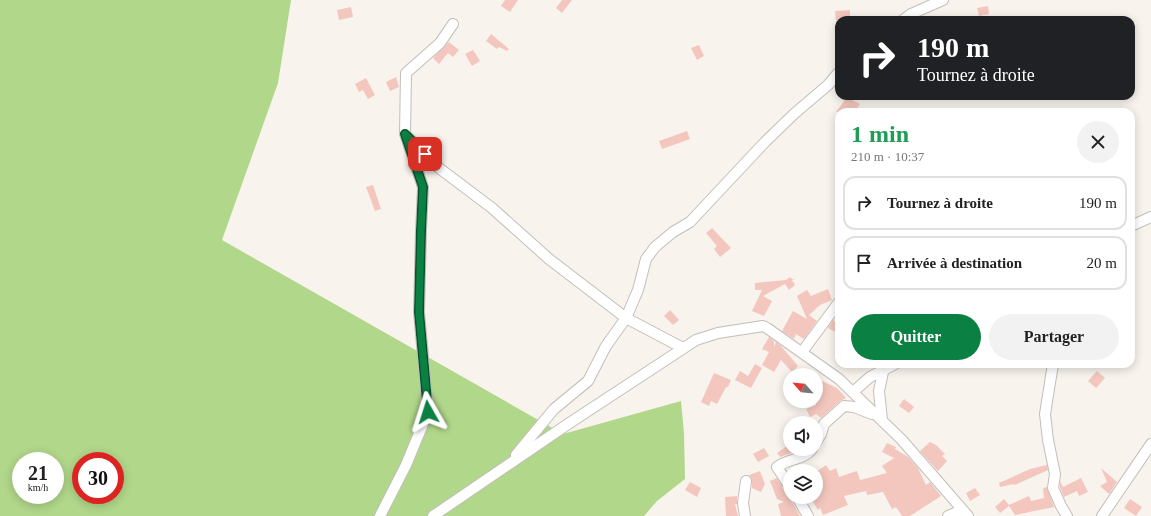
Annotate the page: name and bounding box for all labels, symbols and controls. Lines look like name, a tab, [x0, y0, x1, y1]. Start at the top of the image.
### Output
icon: right	[851, 32, 903, 84]
text: 190 m	[917, 32, 989, 63]
text: Tournez à droite	[917, 65, 1035, 85]
text: 1 min	[851, 121, 909, 147]
button: close	[1077, 121, 1119, 163]
pin	[408, 137, 442, 171]
icon: arrive	[414, 143, 436, 165]
text: 210 m · 10:37	[851, 149, 924, 164]
icon: right	[853, 192, 875, 214]
text: Tournez à droite	[887, 195, 993, 211]
text: 190 m	[1079, 195, 1117, 211]
icon: arrive	[853, 252, 875, 274]
text: Arrivée à destination	[887, 255, 1022, 271]
text: 20 m	[1087, 255, 1117, 271]
button: Quitter	[851, 314, 981, 360]
button: Partager	[989, 314, 1119, 360]
north arrow	[783, 368, 823, 408]
map controls	[783, 368, 823, 504]
position arrow	[407, 391, 449, 433]
button: sound	[783, 416, 823, 456]
speed limit sign: 30	[72, 452, 124, 504]
text: 21	[28, 462, 48, 484]
button: layers	[783, 464, 823, 504]
text: km/h	[28, 482, 48, 493]

